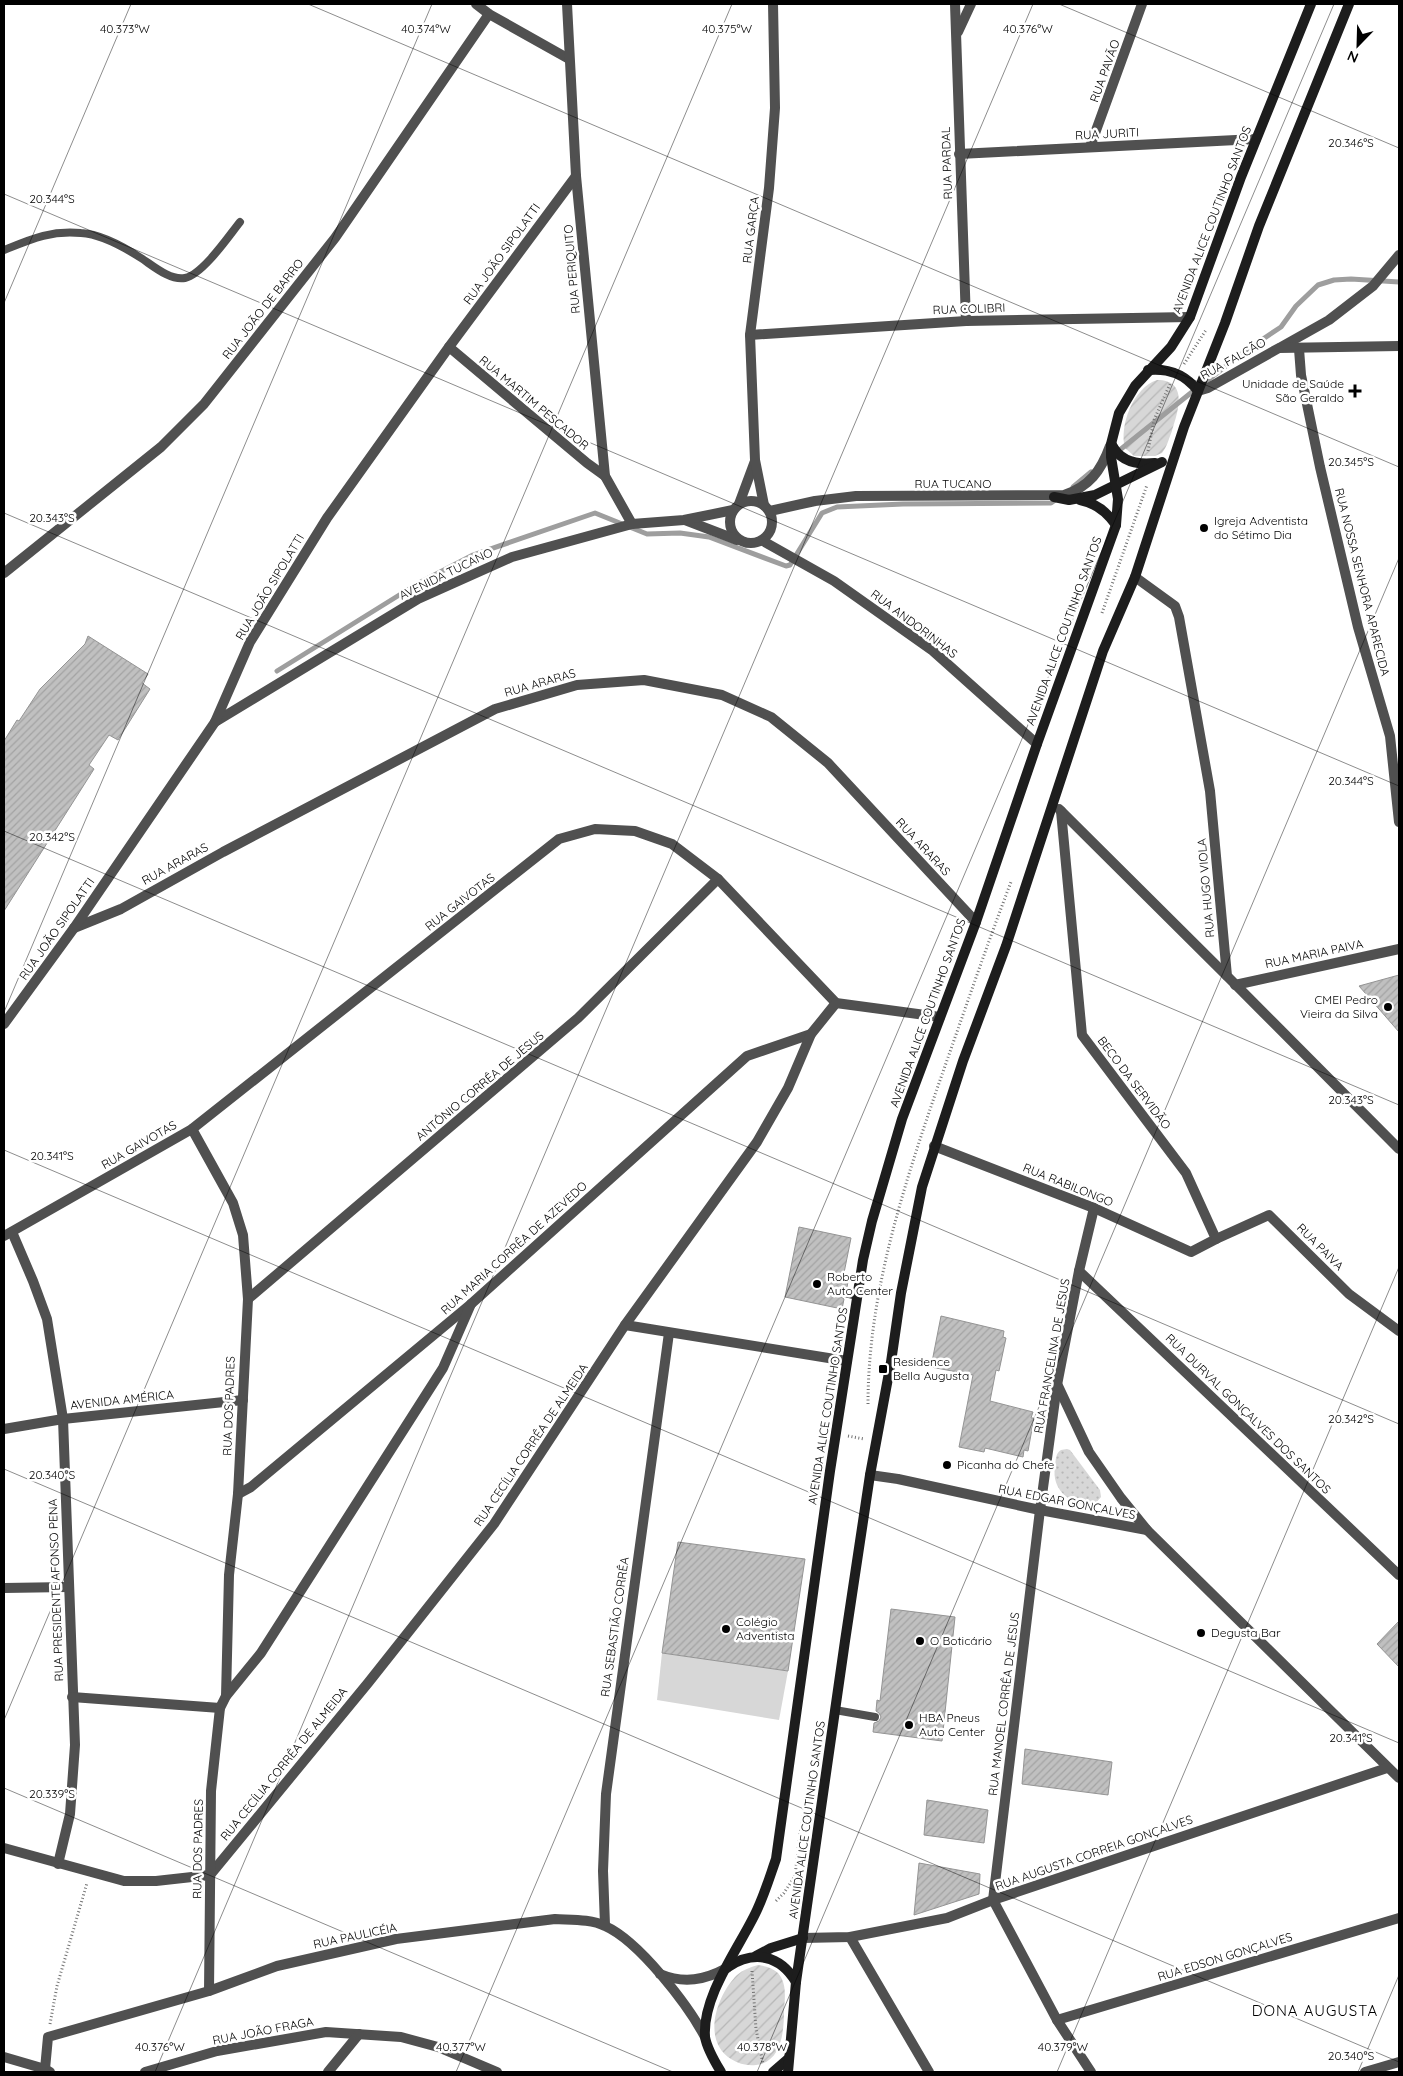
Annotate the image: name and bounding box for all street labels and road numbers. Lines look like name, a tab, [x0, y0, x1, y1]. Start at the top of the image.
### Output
street label: RUA PAVÃO	[1086, 37, 1123, 104]
street label: RUA JURITI	[1075, 124, 1139, 143]
street label: AVENIDA ALICE COUTINHO SANTOS	[1169, 124, 1254, 316]
street label: RUA PARDAL	[938, 126, 955, 200]
street label: RUA GARÇA	[739, 195, 762, 264]
street label: RUA JOÃO SIPOLATTI	[460, 200, 543, 307]
street label: RUA PERIQUITO	[560, 224, 583, 314]
street label: RUA JOÃO DE BARRO	[219, 256, 306, 362]
street label: RUA COLIBRI	[932, 300, 1006, 317]
street label: RUA FALCÃO	[1197, 334, 1268, 383]
street label: RUA MARTIM PESCADOR	[476, 352, 592, 453]
street label: RUA TUCANO	[915, 476, 991, 491]
street label: RUA NOSSA SENHORA APARECIDA	[1332, 486, 1393, 678]
street label: RUA JOÃO SIPOLATTI	[232, 531, 307, 643]
street label: AVENIDA ALICE COUTINHO SANTOS	[1022, 534, 1105, 727]
street label: AVENIDA TUCANO	[397, 544, 495, 603]
street label: RUA ANDORINHAS	[868, 586, 961, 661]
street label: RUA ARARAS	[502, 665, 578, 700]
street label: RUA ARARAS	[893, 815, 954, 879]
street label: RUA HUGO VIOLA	[1194, 837, 1217, 938]
street label: RUA ARARAS	[139, 839, 211, 888]
street label: RUA GAIVOTAS	[422, 870, 498, 934]
street label: RUA JOÃO SIPOLATTI	[16, 875, 98, 983]
street label: AVENIDA ALICE COUTINHO SANTOS	[886, 916, 969, 1109]
street label: RUA MARIA PAIVA	[1263, 936, 1365, 971]
street label: ANTÔNIO CORRÊA DE JESUS	[413, 1028, 547, 1144]
street label: BECO DA SERVIDÃO	[1095, 1033, 1174, 1132]
street label: RUA GAIVOTAS	[98, 1117, 179, 1172]
street label: RUA RABILONGO	[1021, 1160, 1115, 1209]
street label: RUA MARIA CORRÊA DE AZEVEDO	[437, 1178, 590, 1317]
street label: RUA PAIVA	[1294, 1220, 1347, 1273]
street label: RUA FRANCELINA DE JESUS	[1030, 1277, 1073, 1434]
street label: AVENIDA ALICE COUTINHO SANTOS	[804, 1306, 851, 1506]
street label: RUA DURVAL GONÇALVES DOS SANTOS	[1163, 1330, 1334, 1497]
street label: RUA DOS PADRES	[219, 1356, 238, 1456]
street label: RUA CECÍLIA CORRÊA DE ALMEIDA	[470, 1360, 591, 1529]
street label: AVENIDA AMÉRICA	[69, 1387, 175, 1412]
street label: RUA EDGAR GONÇALVES	[997, 1481, 1137, 1522]
street label: RUA PRESIDENTE AFONSO PENA	[45, 1498, 66, 1682]
street label: RUA SEBASTIÃO CORRÊA	[597, 1556, 632, 1698]
street label: RUA MANOEL CORRÊA DE JESUS	[985, 1611, 1022, 1797]
street label: RUA CECÍLIA CORRÊA DE ALMEIDA	[217, 1684, 350, 1844]
street label: AVENIDA ALICE COUTINHO SANTOS	[785, 1720, 828, 1920]
street label: RUA DOS PADRES	[189, 1799, 206, 1899]
street label: RUA AUGUSTA CORREIA GONÇALVES	[993, 1811, 1195, 1893]
street label: RUA PAULICÉIA	[312, 1919, 398, 1952]
street label: RUA EDSON GONÇALVES	[1156, 1929, 1294, 1984]
street label: RUA JOÃO FRAGA	[211, 2013, 315, 2048]

